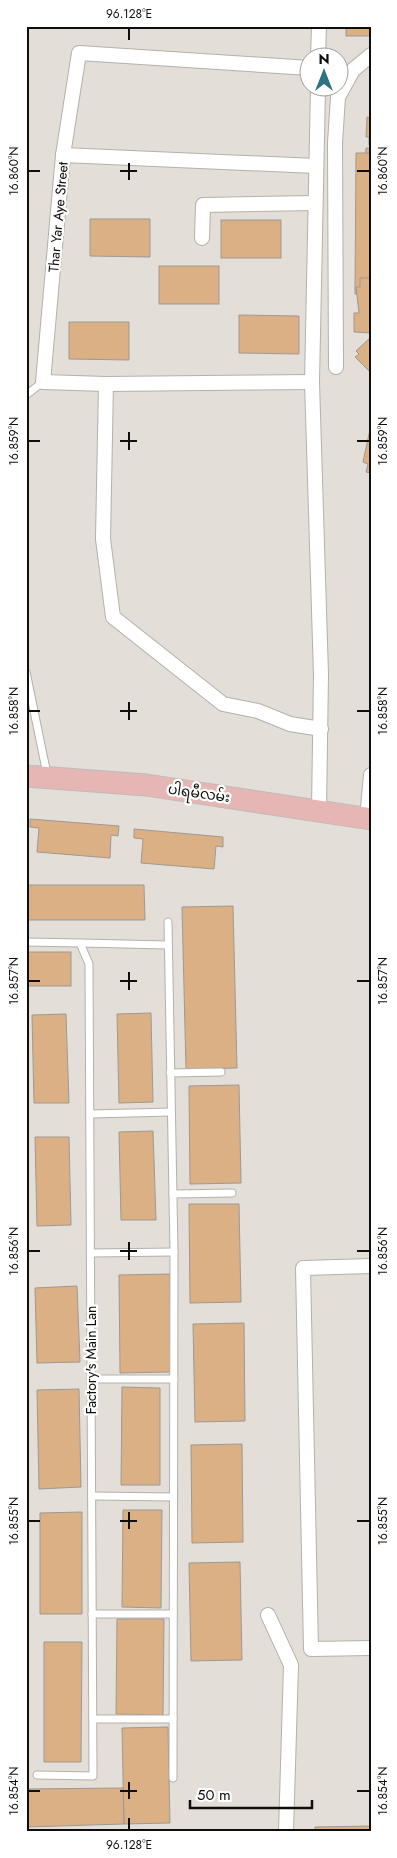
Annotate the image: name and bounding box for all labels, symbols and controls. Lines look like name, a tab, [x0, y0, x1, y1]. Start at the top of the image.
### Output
text: 96.128°E	[106, 5, 152, 23]
north arrow	[300, 48, 350, 98]
text: N	[318, 49, 330, 69]
text: 16.860°N	[5, 146, 23, 196]
text: 16.860°N	[374, 146, 392, 196]
street label: Thar Yar Aye Street	[43, 160, 73, 273]
text: 16.859°N	[5, 417, 23, 465]
text: 16.859°N	[374, 417, 392, 465]
text: 16.858°N	[5, 687, 23, 735]
text: 16.858°N	[374, 687, 392, 735]
street label: ပါရမီလမ်း	[166, 779, 231, 809]
text: 16.857°N	[5, 957, 23, 1005]
text: 16.857°N	[374, 957, 392, 1005]
text: 16.856°N	[5, 1227, 23, 1275]
text: 16.856°N	[374, 1227, 392, 1275]
street label: Factory's Main Lan	[81, 1306, 101, 1414]
text: 16.855°N	[5, 1497, 23, 1545]
text: 16.855°N	[374, 1497, 392, 1545]
text: 16.854°N	[5, 1767, 23, 1815]
text: 16.854°N	[374, 1767, 392, 1815]
scale bar	[190, 1778, 312, 1810]
text: 50 m	[197, 1784, 231, 1806]
text: 96.128°E	[106, 1836, 152, 1854]

